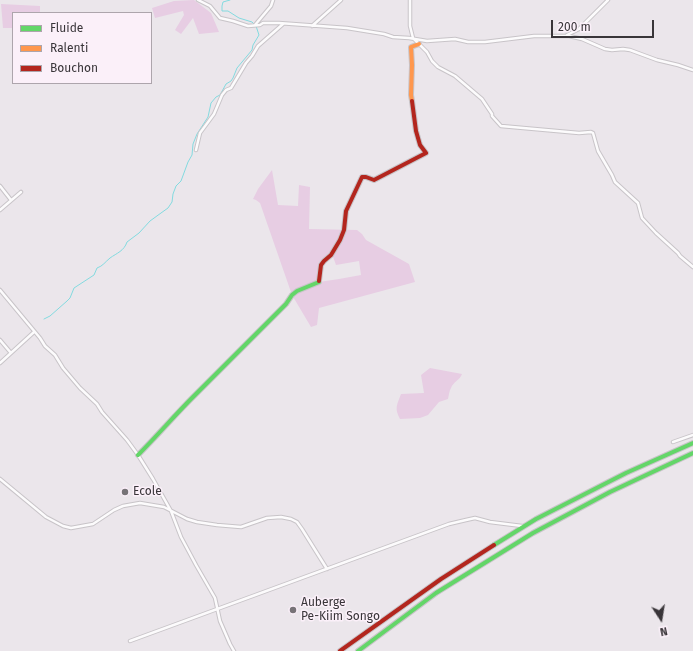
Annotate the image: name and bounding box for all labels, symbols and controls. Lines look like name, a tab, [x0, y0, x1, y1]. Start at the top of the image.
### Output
legend	[12, 12, 152, 84]
scale bar	[553, 12, 656, 38]
text: 200 m	[558, 20, 591, 34]
text: Fluide	[50, 21, 83, 35]
text: Ralenti	[50, 41, 88, 55]
text: Bouchon	[50, 61, 98, 75]
place label: Ecole	[133, 485, 162, 499]
marker: Ecole	[120, 487, 130, 497]
place label: Auberge Pe-Kiim Songo	[301, 596, 380, 624]
north arrow	[641, 599, 681, 639]
marker: Auberge Pe-Kiim Songo	[288, 605, 298, 615]
text: N	[659, 624, 669, 638]

